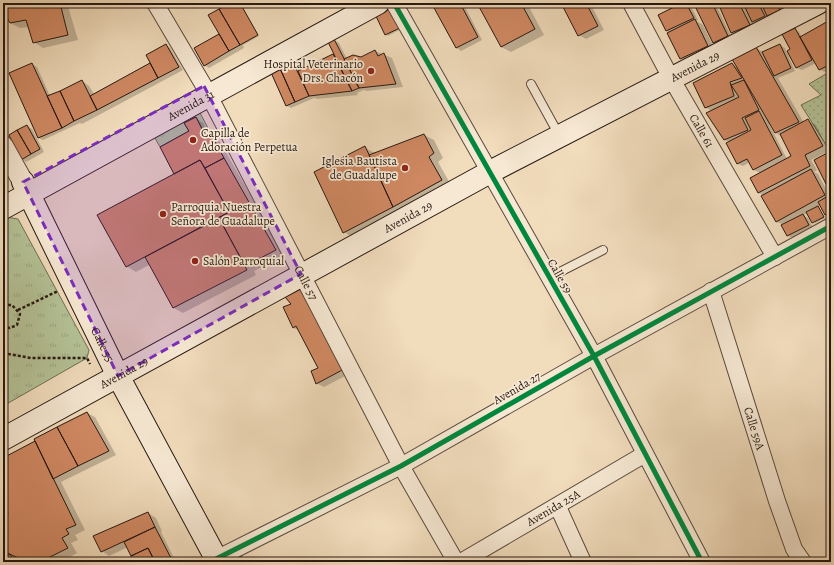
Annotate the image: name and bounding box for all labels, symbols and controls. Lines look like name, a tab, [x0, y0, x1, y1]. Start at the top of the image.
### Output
street label: Avenida 29	[667, 47, 722, 86]
place label: Hospital Veterinario Drs. Chacón	[264, 56, 363, 86]
marker: Hospital Veterinario Drs. Chacón	[366, 66, 376, 76]
street label: Avenida 31	[164, 86, 217, 125]
street label: Calle 61	[686, 111, 718, 151]
place label: Capilla de Adoración Perpetua	[200, 125, 298, 155]
marker: Capilla de Adoración Perpetua	[188, 135, 198, 145]
place label: Iglesia Bautista de Guadalupe	[321, 153, 397, 183]
marker: Iglesia Bautista de Guadalupe	[400, 163, 410, 173]
street label: Avenida 29	[380, 197, 435, 237]
place label: Parroquia Nuestra Señora de Guadalupe	[171, 199, 275, 229]
marker: Parroquia Nuestra Señora de Guadalupe	[158, 209, 168, 219]
place label: Salón Parroquial	[203, 253, 284, 269]
marker: Salón Parroquial	[190, 256, 200, 266]
street label: Calle 59	[544, 256, 576, 296]
street label: Calle 57	[290, 263, 322, 304]
street label: Calle 55	[87, 324, 118, 365]
street label: Avenida 29	[96, 353, 151, 393]
street label: Avenida 27	[489, 367, 545, 409]
street label: Calle 59A	[740, 405, 769, 453]
street label: Avenida 25A	[523, 485, 584, 530]

